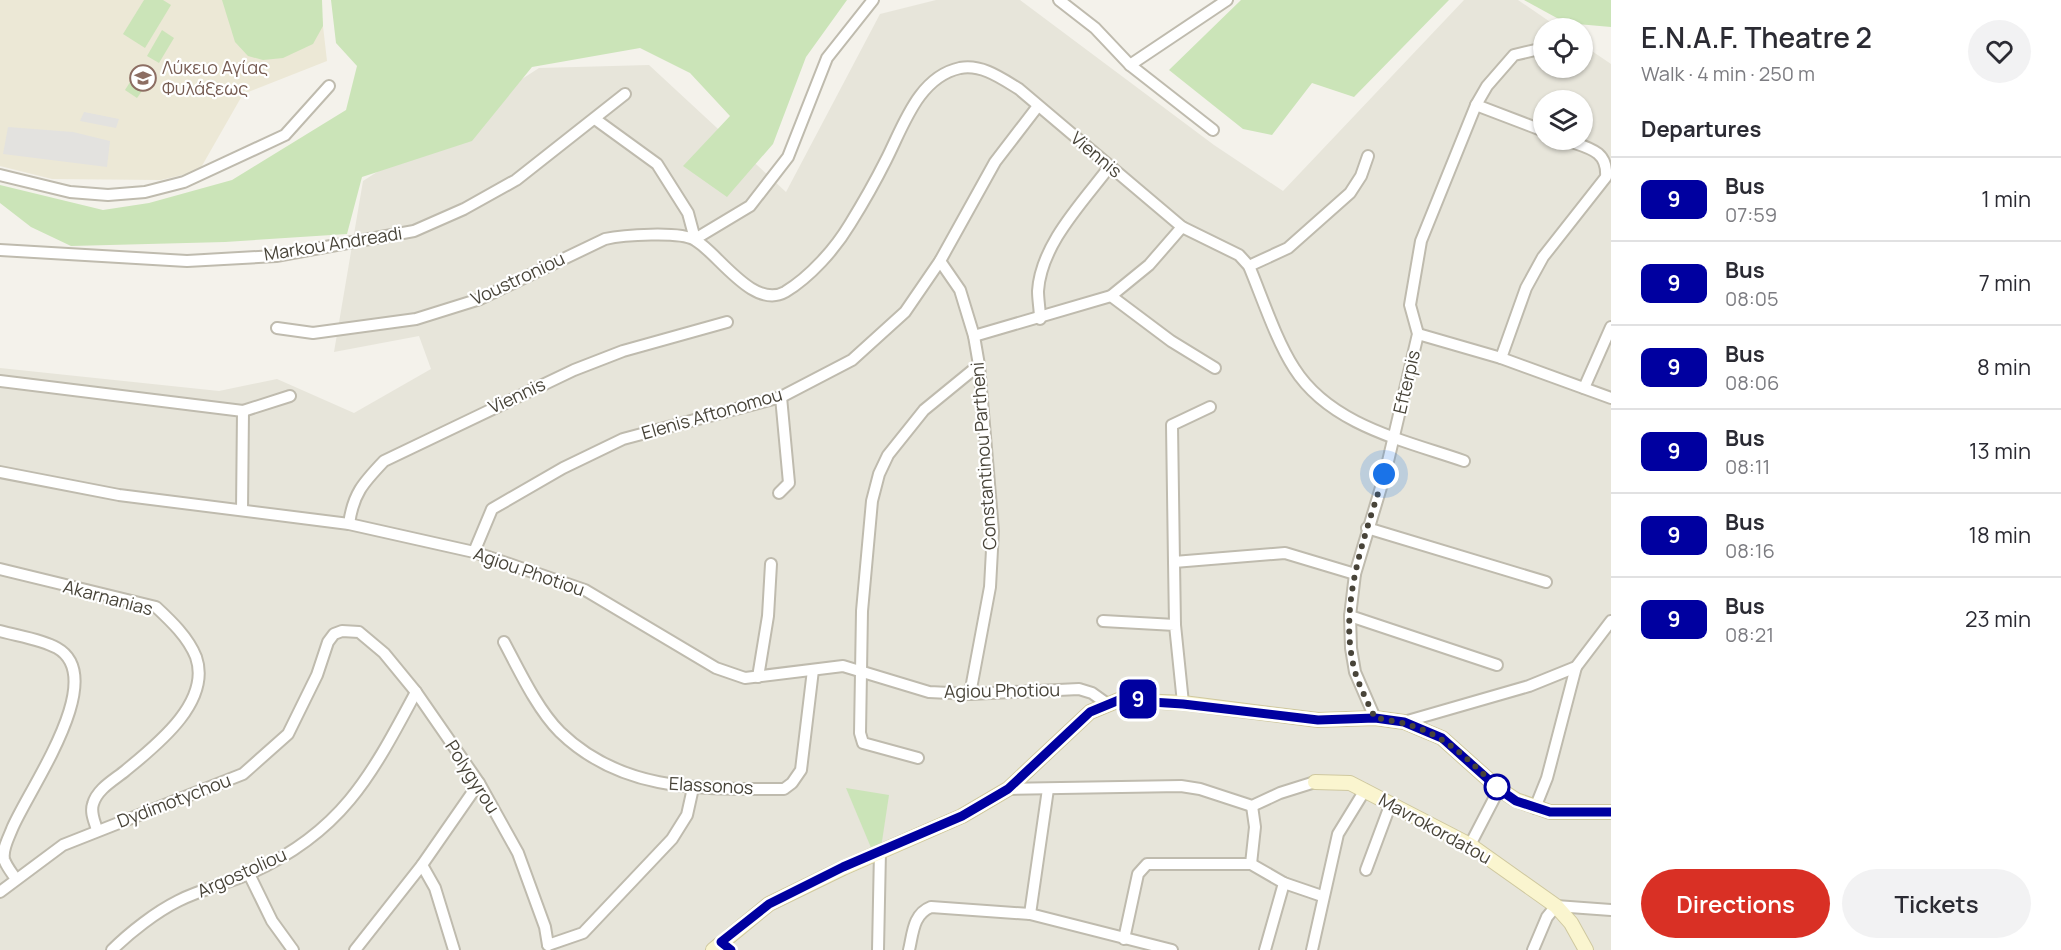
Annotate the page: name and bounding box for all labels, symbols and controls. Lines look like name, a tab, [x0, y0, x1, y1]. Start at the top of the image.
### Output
map controls	[1533, 18, 1593, 150]
button: locate	[1533, 18, 1593, 78]
text: E.N.A.F. Theatre 2	[1641, 18, 1872, 56]
button: heart	[1968, 20, 2031, 83]
place label: Λύκειο Αγίας Φυλάξεως	[162, 55, 268, 100]
text: Walk · 4 min · 250 m	[1641, 60, 1815, 87]
school or university icon: Λύκειο Αγίας Φυλάξεως	[128, 63, 158, 93]
button: layers	[1533, 90, 1593, 150]
text: Departures	[1641, 114, 1761, 144]
street label: Viennis	[1066, 126, 1127, 183]
text: Bus	[1725, 171, 1765, 201]
text: 1 min	[1981, 184, 2031, 214]
text: 9	[1667, 185, 1681, 213]
text: 07:59	[1725, 201, 1777, 228]
street label: Markou Andreadi	[262, 220, 404, 266]
street label: Voustroniou	[467, 246, 568, 310]
text: Bus	[1725, 255, 1765, 285]
text: 7 min	[1979, 268, 2031, 298]
text: 9	[1667, 269, 1681, 297]
text: 08:05	[1725, 285, 1779, 312]
text: Bus	[1725, 339, 1765, 369]
street label: Efterpis	[1387, 347, 1425, 416]
text: 8 min	[1977, 352, 2031, 382]
text: 9	[1667, 353, 1681, 381]
street label: Constantinou Partheni	[964, 361, 1002, 551]
text: 08:06	[1725, 369, 1779, 396]
street label: Viennis	[484, 372, 549, 419]
street label: Elenis Aftonomou	[639, 381, 785, 445]
text: Bus	[1725, 423, 1765, 453]
text: 13 min	[1969, 436, 2031, 466]
text: 9	[1667, 437, 1681, 465]
text: 08:11	[1725, 453, 1770, 480]
your location	[1369, 459, 1399, 489]
text: Bus	[1725, 507, 1765, 537]
text: 18 min	[1968, 520, 2031, 550]
text: 9	[1667, 521, 1681, 549]
text: 08:16	[1725, 537, 1775, 564]
street label: Agiou Photiou	[470, 541, 588, 601]
street label: Akarnanias	[61, 574, 156, 621]
text: Bus	[1725, 591, 1765, 621]
text: 23 min	[1965, 604, 2031, 634]
text: 9	[1667, 605, 1681, 633]
text: 08:21	[1725, 621, 1774, 648]
street label: Agiou Photiou	[944, 677, 1060, 703]
line badge: 9	[1118, 680, 1158, 718]
text: 9	[1131, 685, 1145, 713]
street label: Polygyrou	[440, 735, 505, 818]
street label: Dydimotychou	[113, 767, 234, 833]
street label: Elassonos	[668, 771, 754, 799]
unlabelled marker	[1484, 774, 1510, 800]
street label: Mavrokordatou	[1375, 787, 1496, 869]
street label: Argostoliou	[193, 842, 290, 902]
button: Directions	[1641, 869, 1830, 938]
button: Tickets	[1842, 869, 2031, 938]

